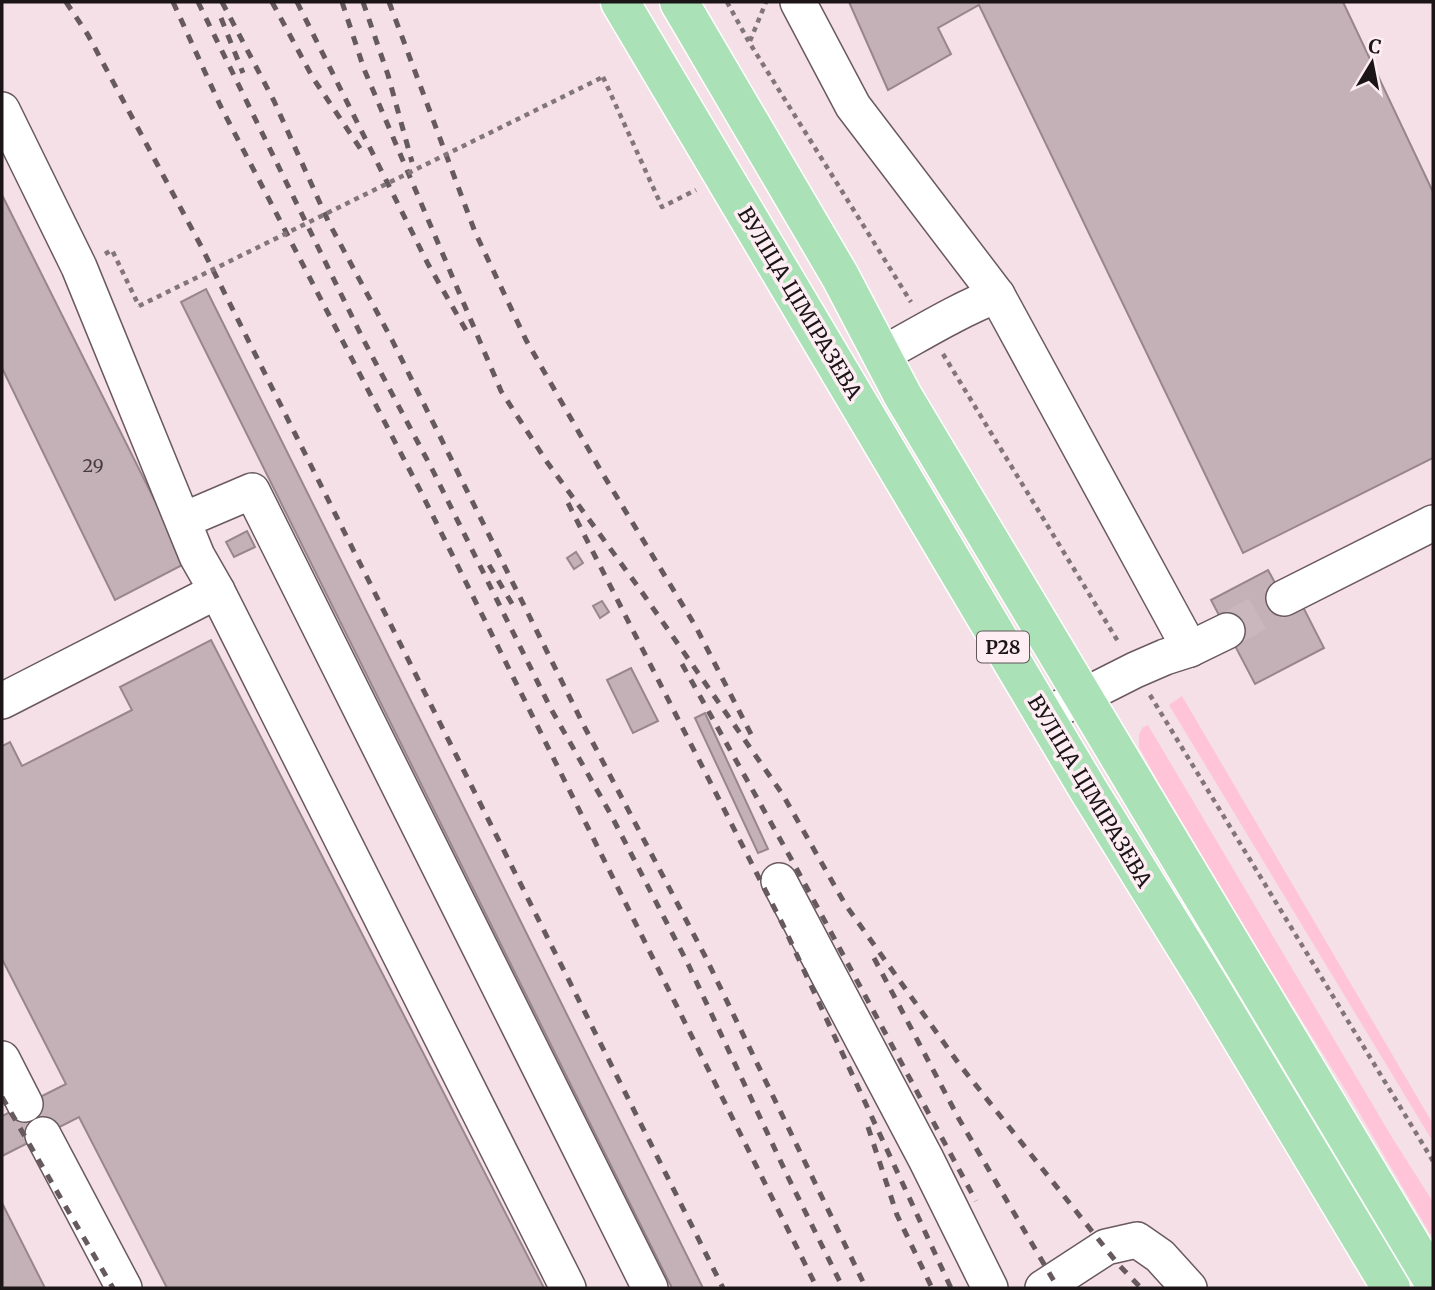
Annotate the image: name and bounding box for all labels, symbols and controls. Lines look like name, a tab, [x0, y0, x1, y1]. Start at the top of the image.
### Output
north arrow	[1337, 28, 1407, 98]
text: С	[1367, 33, 1383, 59]
street label: ВУЛІЦА ЦІМІРАЗЕВА	[732, 202, 868, 404]
house number: 29	[82, 454, 104, 477]
road number: Р28	[977, 632, 1029, 662]
street label: ВУЛІЦА ЦІМІРАЗЕВА	[1022, 690, 1158, 892]

